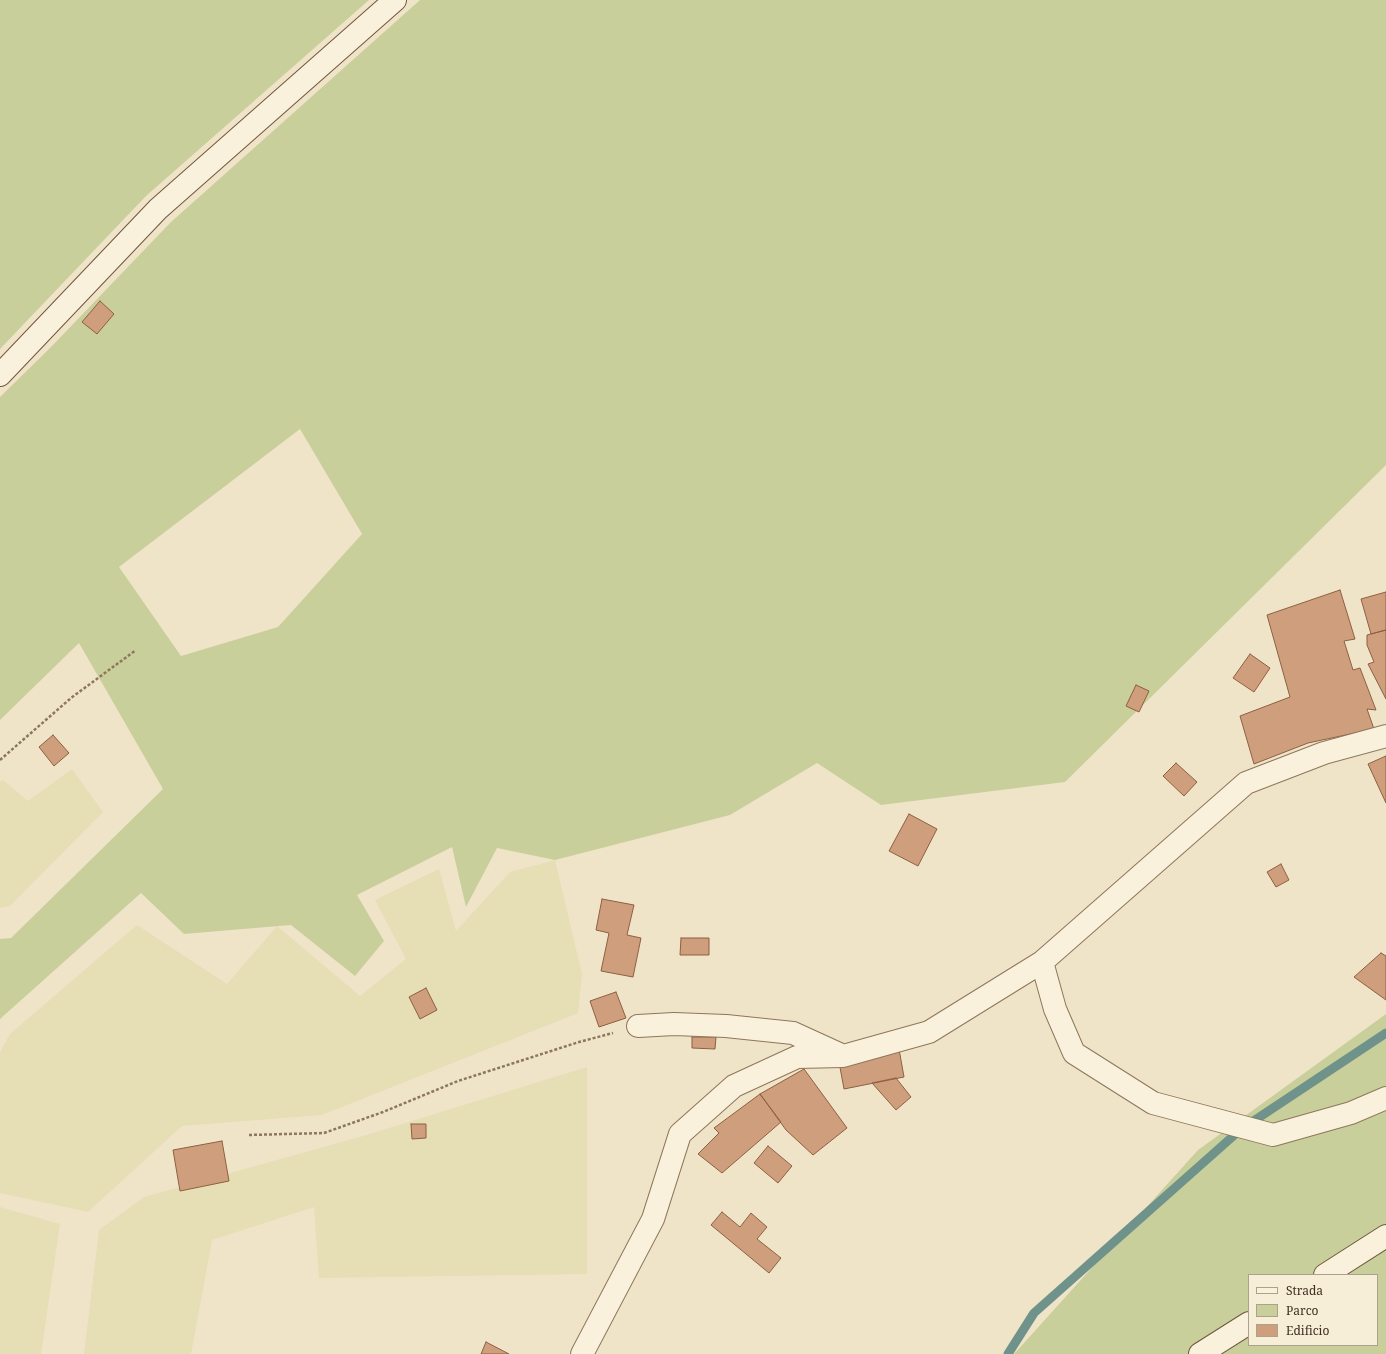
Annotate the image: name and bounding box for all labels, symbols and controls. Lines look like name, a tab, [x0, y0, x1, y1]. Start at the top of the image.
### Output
legend	[1248, 1274, 1378, 1346]
text: Strada	[1286, 1282, 1323, 1299]
text: Parco	[1286, 1302, 1318, 1319]
text: Edificio	[1286, 1322, 1329, 1339]

